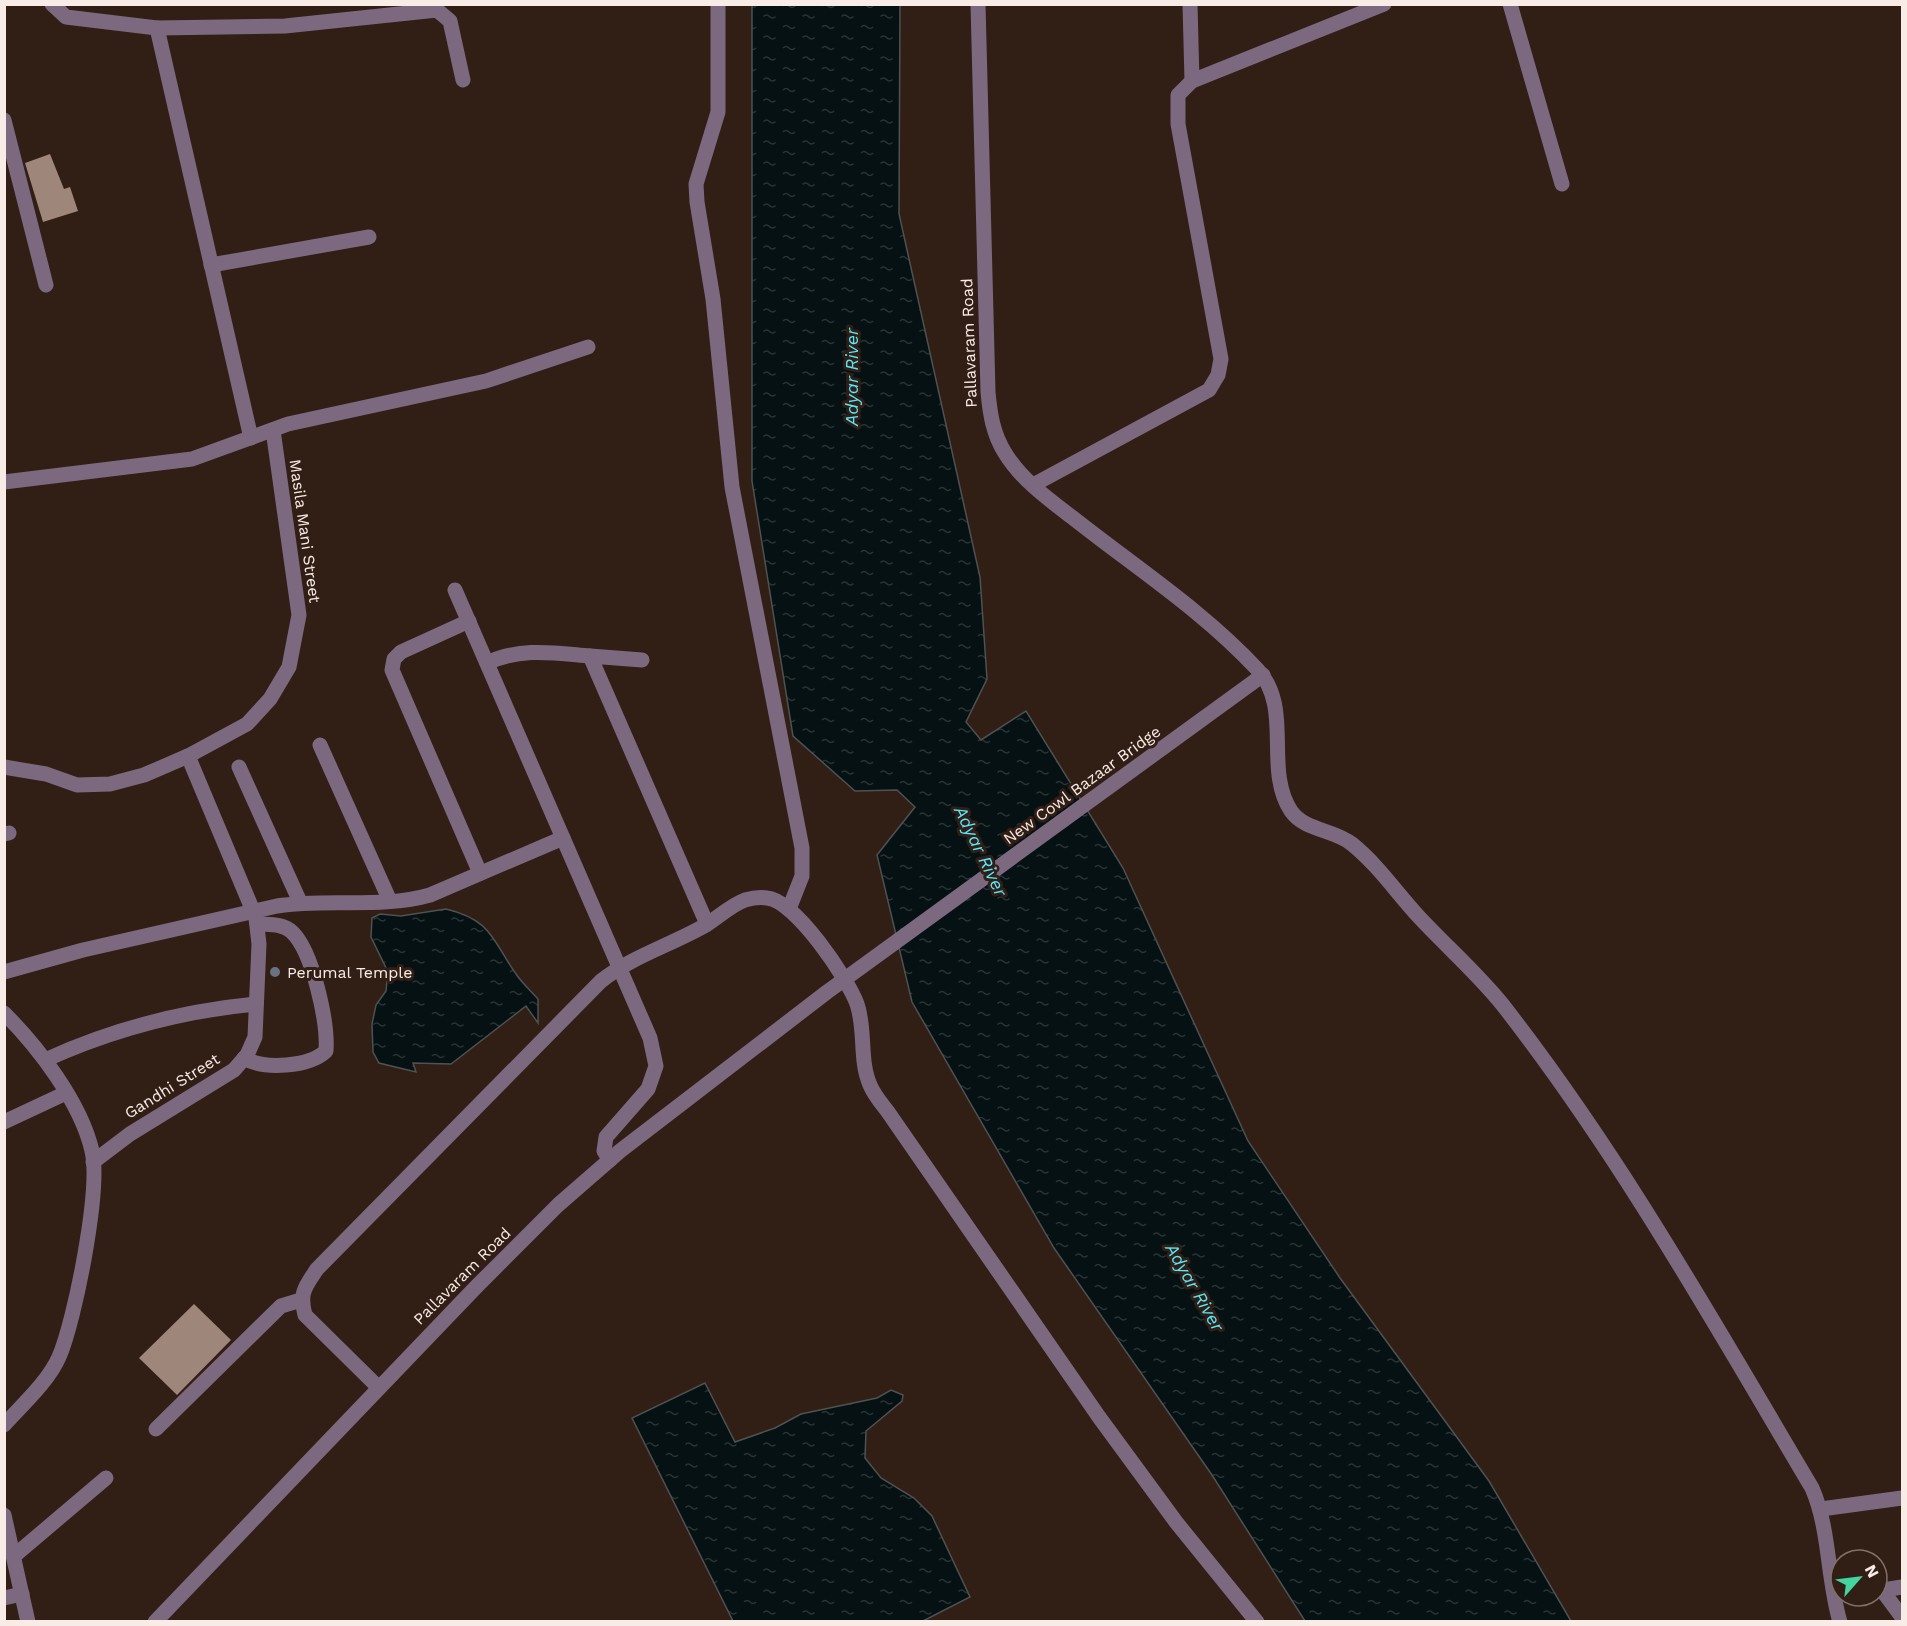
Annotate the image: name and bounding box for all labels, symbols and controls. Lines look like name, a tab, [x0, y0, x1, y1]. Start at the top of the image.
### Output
street label: Pallavaram Road	[957, 278, 981, 408]
water label: Adyar River	[841, 327, 862, 427]
street label: Masila Mani Street	[286, 458, 325, 604]
street label: New Cowl Bazaar Bridge	[1000, 722, 1164, 848]
water label: Adyar River	[950, 801, 1012, 901]
place label: Perumal Temple	[287, 963, 412, 982]
marker: Perumal Temple	[268, 965, 282, 979]
street label: Gandhi Street	[121, 1049, 223, 1123]
street label: Pallavaram Road	[409, 1223, 515, 1329]
water label: Adyar River	[1161, 1238, 1229, 1336]
north arrow	[1829, 1548, 1889, 1608]
text: N	[1861, 1561, 1883, 1581]

